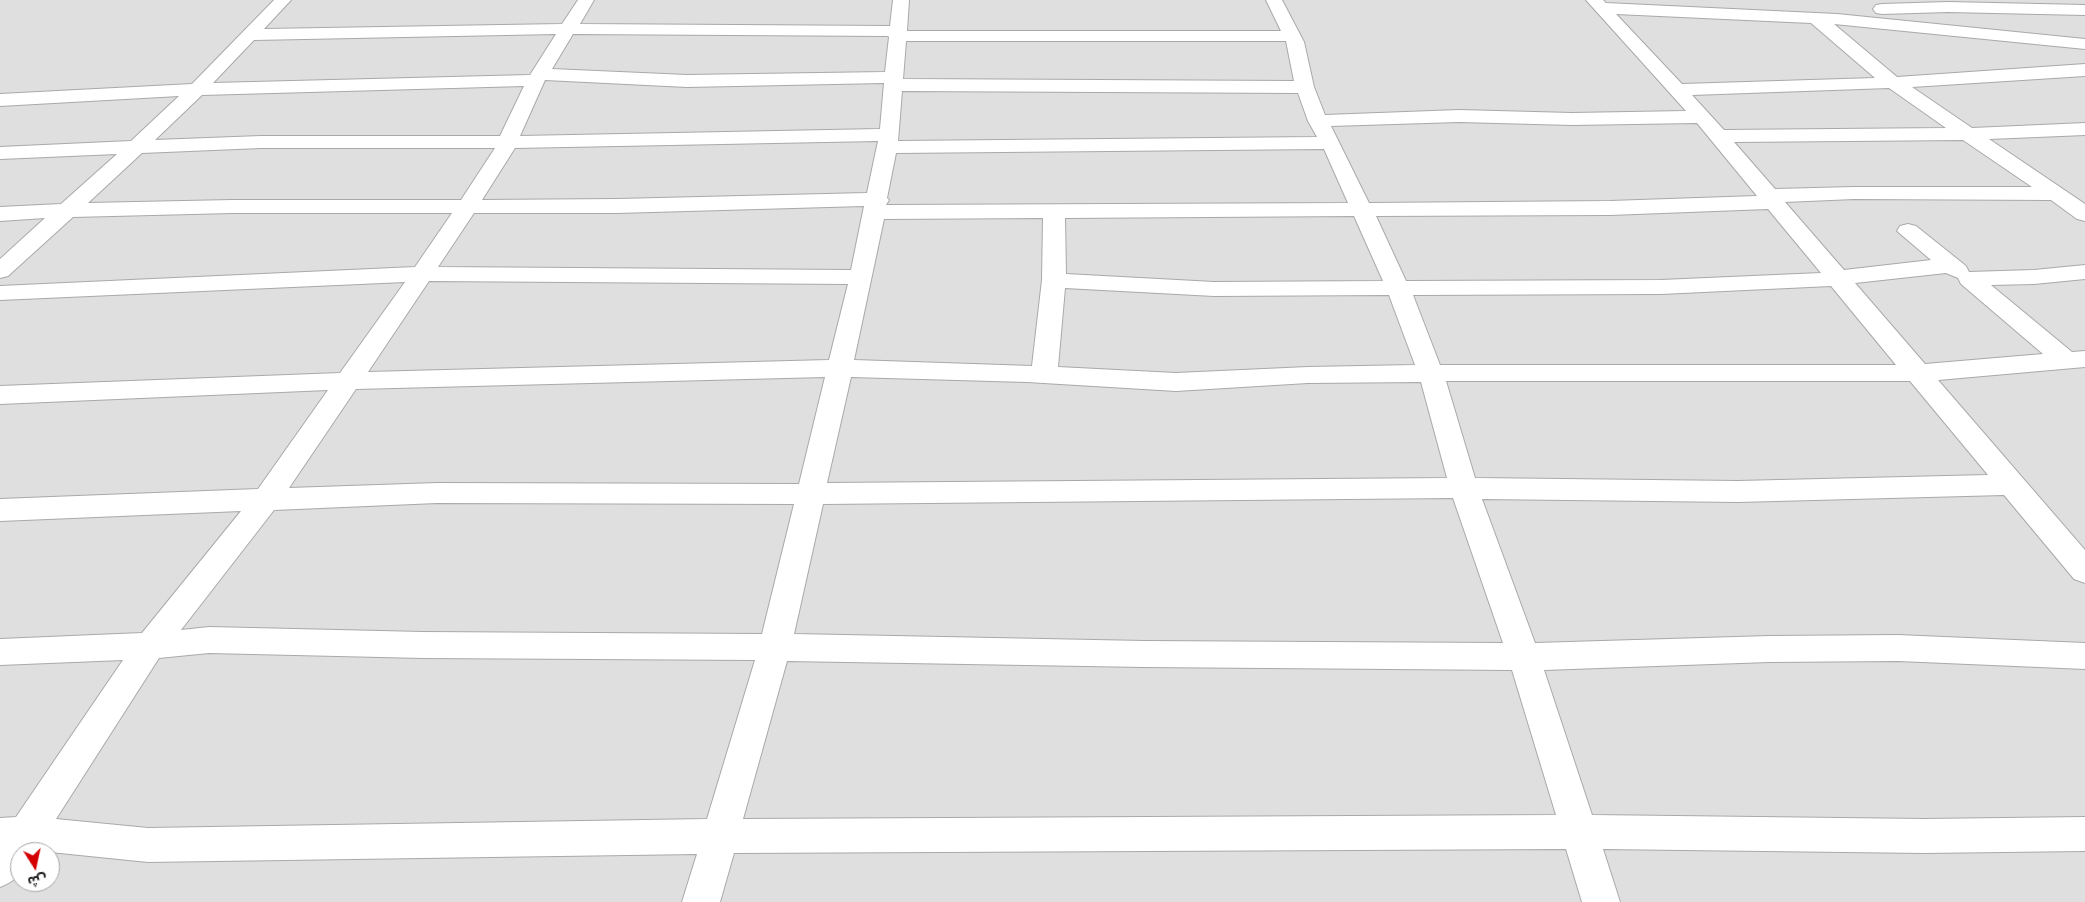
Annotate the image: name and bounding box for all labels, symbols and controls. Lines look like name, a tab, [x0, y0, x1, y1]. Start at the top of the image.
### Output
north arrow	[10, 842, 60, 892]
text: ش	[27, 871, 48, 891]

